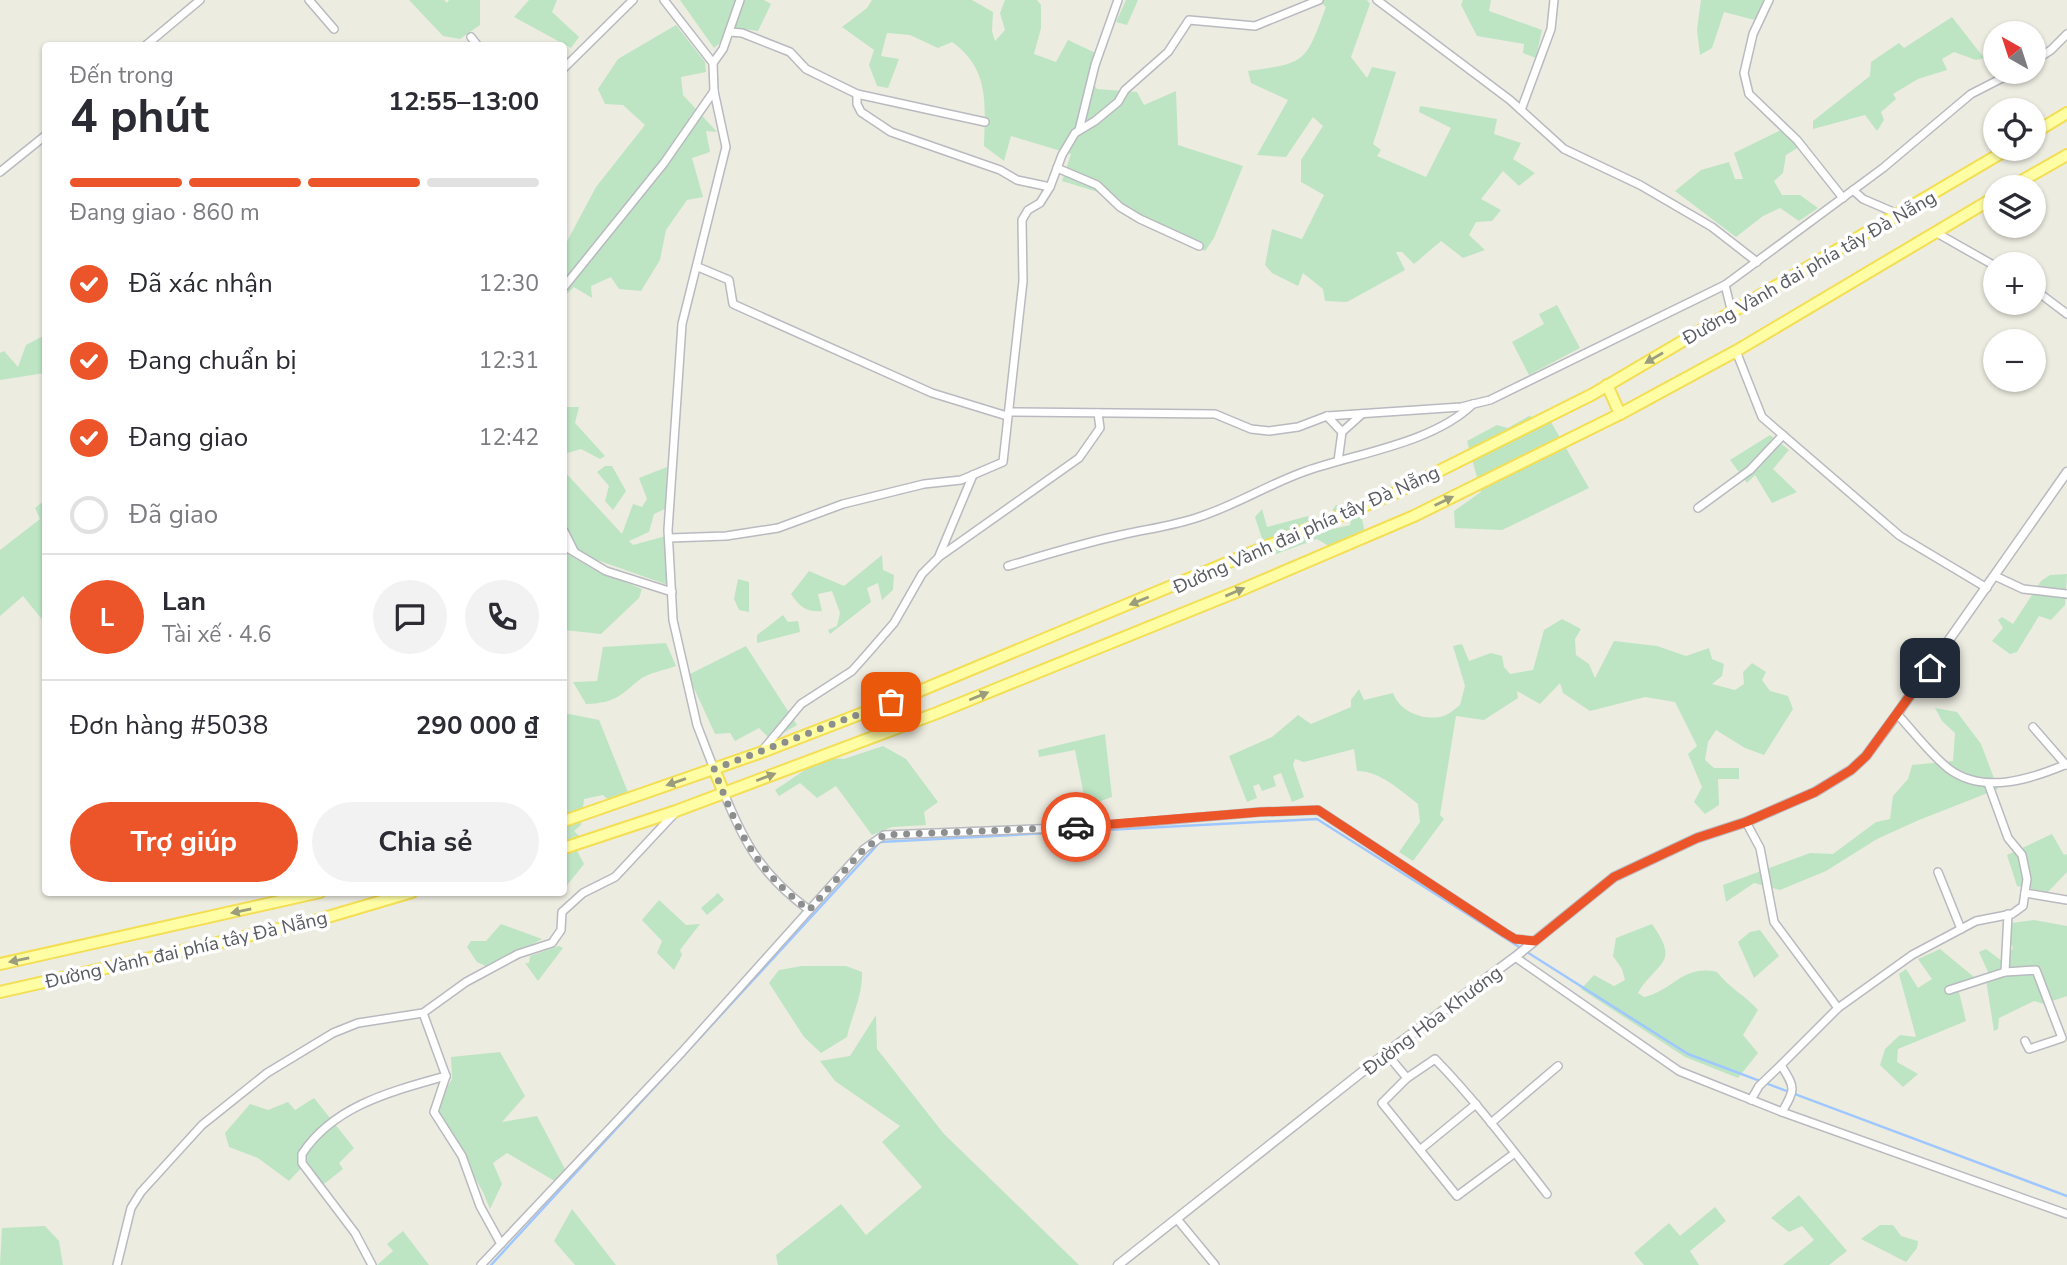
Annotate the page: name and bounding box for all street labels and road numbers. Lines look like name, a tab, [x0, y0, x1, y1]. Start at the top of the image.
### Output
street label: Đường Vành đai phía tây Đà Nẵng	[1677, 184, 1941, 352]
street label: Đường Vành đai phía tây Đà Nẵng	[1168, 459, 1444, 601]
street label: Đường Vành đai phía tây Đà Nẵng	[42, 905, 330, 995]
street label: Đường Hòa Khương	[1357, 960, 1507, 1082]

